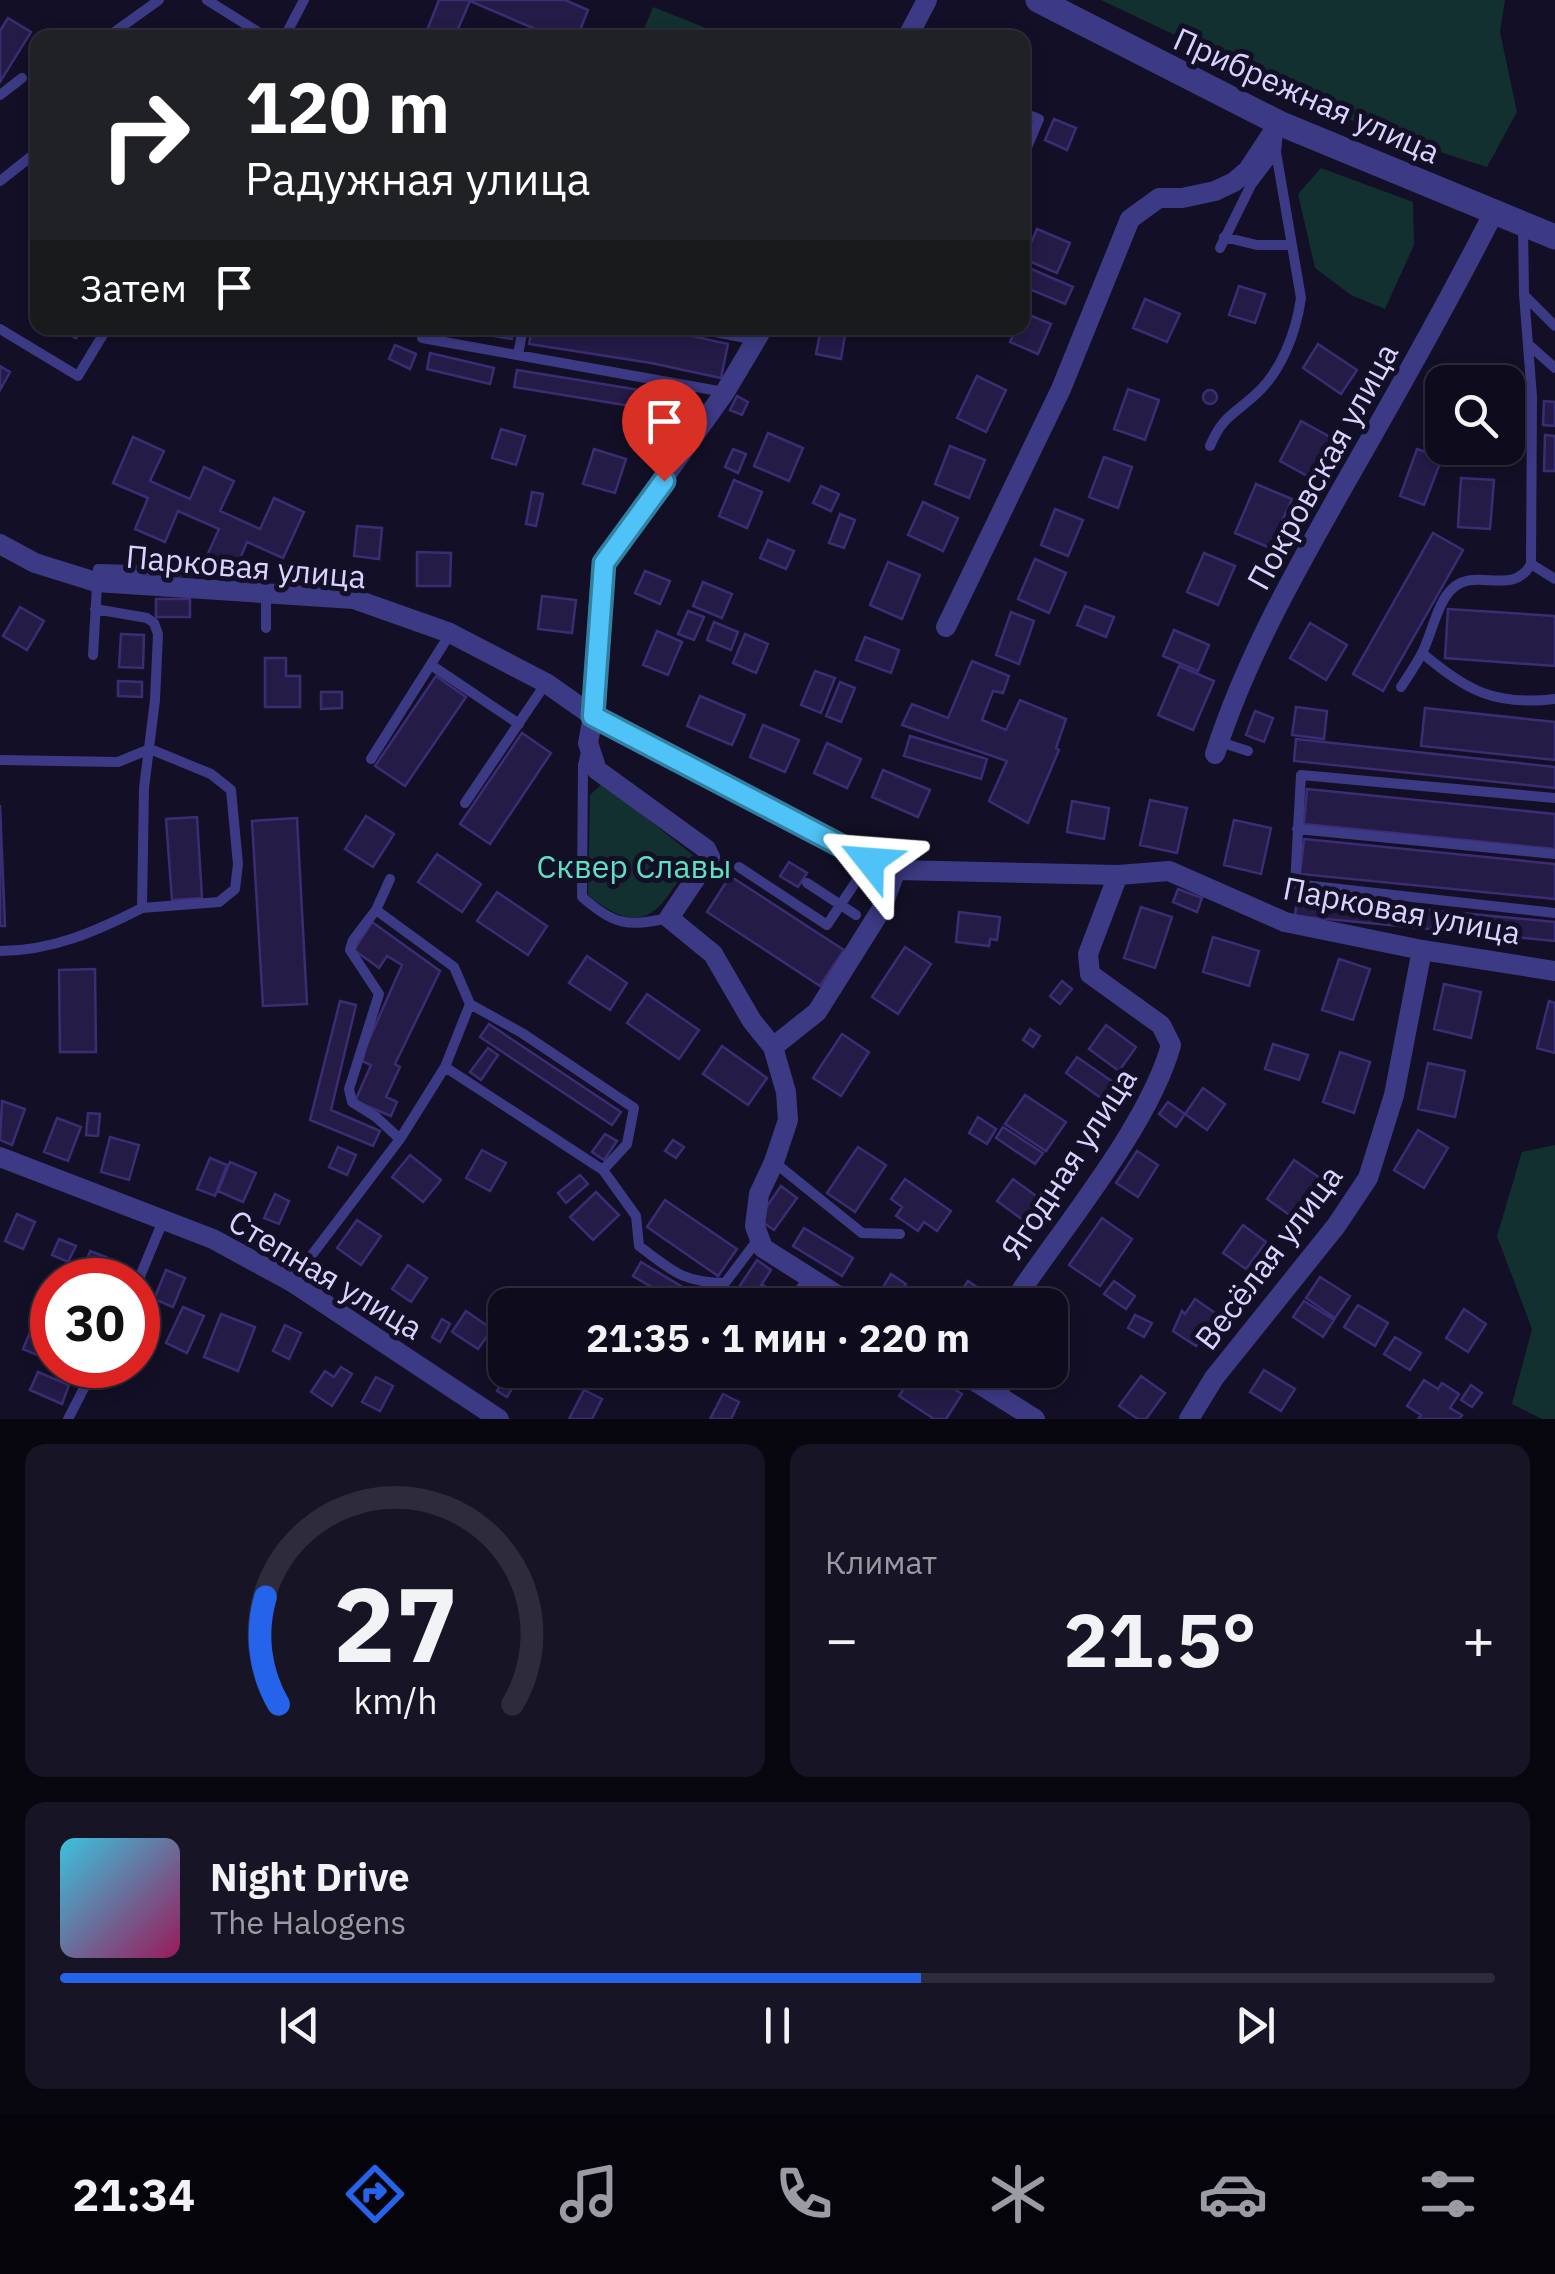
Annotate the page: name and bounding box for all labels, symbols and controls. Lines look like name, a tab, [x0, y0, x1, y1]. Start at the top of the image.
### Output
street label: Прибрежная улица	[1167, 17, 1447, 173]
text: 120 m	[245, 61, 450, 152]
icon: right	[80, 70, 210, 200]
text: Радужная улица	[245, 149, 590, 207]
icon: arrive	[207, 260, 262, 315]
text: Затем	[80, 263, 187, 312]
street label: Покровская улица	[1237, 335, 1407, 597]
map controls	[1425, 365, 1525, 465]
button: search	[1425, 365, 1525, 465]
pin	[622, 379, 707, 482]
icon: arrive	[637, 394, 692, 449]
street label: Парковая улица	[124, 535, 368, 597]
position arrow	[818, 809, 922, 913]
park label: Сквер Славы	[536, 845, 732, 887]
street label: Парковая улица	[1280, 866, 1524, 954]
street label: Ягодная улица	[990, 1059, 1146, 1267]
street label: Весёлая улица	[1185, 1156, 1351, 1358]
street label: Степная улица	[221, 1199, 431, 1349]
speed limit sign: 30	[30, 1258, 160, 1388]
text: 21:35 · 1 мин · 220 m	[586, 1313, 970, 1362]
text: Климат	[825, 1541, 937, 1583]
text: 27	[333, 1555, 457, 1691]
text: 21.5°	[1063, 1590, 1257, 1688]
text: −	[825, 1603, 858, 1674]
text: +	[1462, 1603, 1495, 1674]
text: km/h	[353, 1677, 437, 1724]
text: Night Drive	[210, 1852, 410, 1901]
text: The Halogens	[210, 1901, 406, 1943]
icon: previous	[272, 1998, 327, 2053]
icon: pause	[750, 1998, 805, 2053]
icon: next	[1228, 1998, 1283, 2053]
icon: directions	[340, 2159, 410, 2229]
icon: music	[554, 2159, 624, 2229]
icon: phone	[769, 2159, 839, 2229]
icon: climate	[983, 2159, 1053, 2229]
icon: car	[1198, 2159, 1268, 2229]
icon: filters	[1413, 2159, 1483, 2229]
text: 21:34	[72, 2165, 195, 2223]

